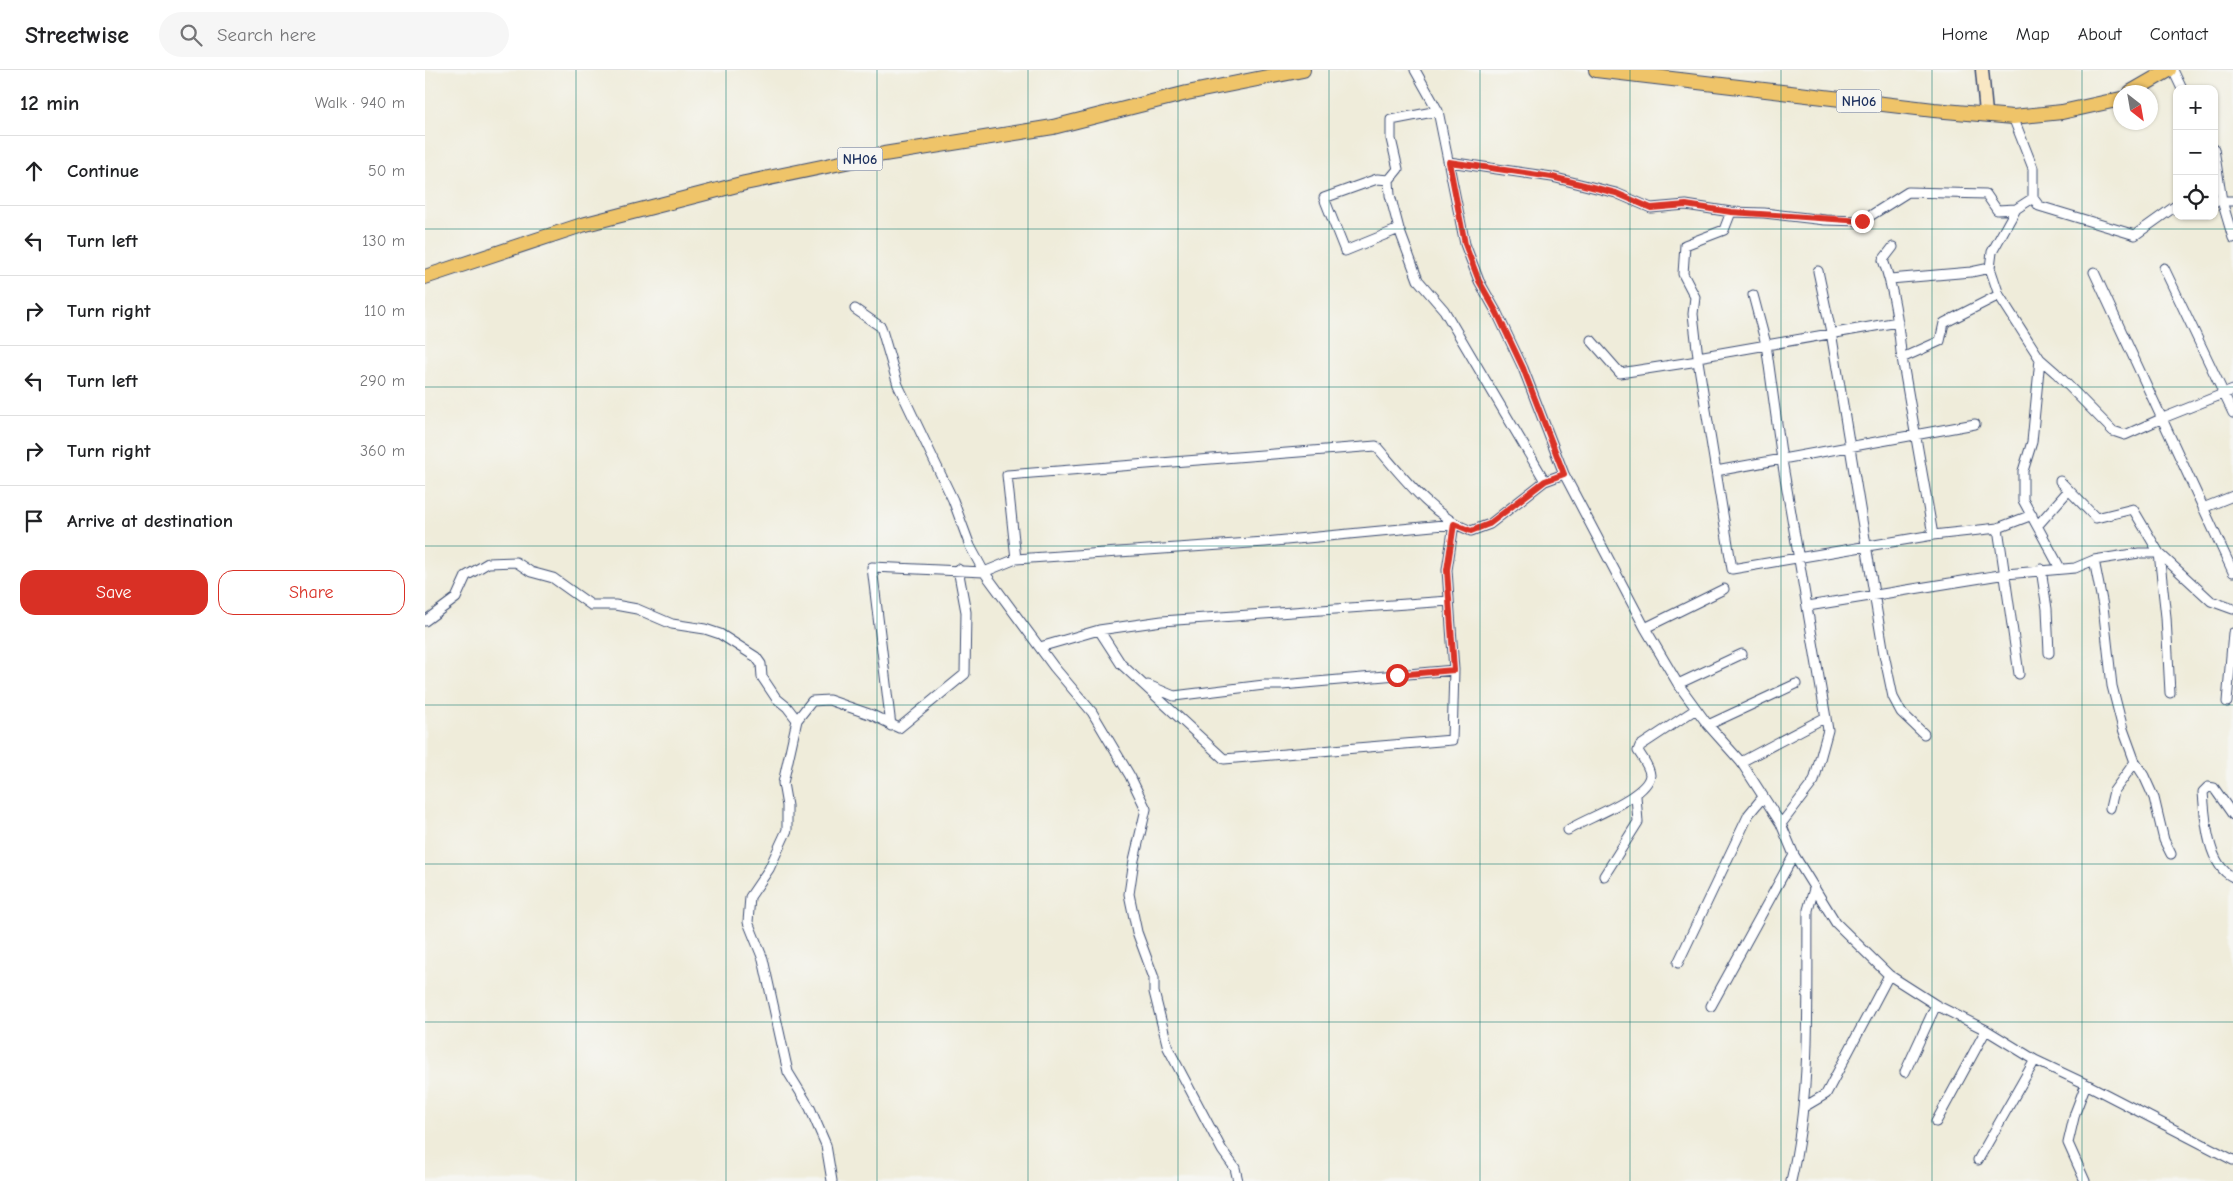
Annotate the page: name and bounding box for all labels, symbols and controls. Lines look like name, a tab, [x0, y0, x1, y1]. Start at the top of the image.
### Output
search box	[159, 12, 509, 57]
text: Streetwise	[25, 21, 129, 49]
icon: search	[177, 21, 205, 49]
text: Search here	[217, 24, 316, 46]
text: Home	[1941, 24, 1988, 45]
text: Map	[2016, 24, 2050, 45]
text: About	[2078, 24, 2122, 45]
text: Contact	[2150, 24, 2208, 45]
north arrow	[2113, 85, 2158, 130]
map controls	[2173, 85, 2218, 220]
button: +	[2173, 85, 2218, 130]
road number: NH06	[1837, 90, 1881, 112]
text: 12 min	[20, 91, 79, 115]
text: Walk · 940 m	[315, 94, 405, 112]
button: −	[2173, 130, 2218, 175]
road number: NH06	[837, 148, 883, 170]
icon: ahead	[20, 157, 48, 185]
text: Continue	[67, 160, 139, 182]
text: 50 m	[368, 162, 405, 180]
button: locate	[2173, 175, 2218, 220]
route end	[1851, 210, 1874, 233]
icon: left	[20, 227, 48, 255]
text: Turn left	[67, 230, 138, 252]
text: 130 m	[362, 232, 405, 250]
icon: right	[20, 297, 48, 325]
text: Turn right	[67, 300, 151, 322]
text: 110 m	[364, 302, 405, 320]
icon: left	[20, 367, 48, 395]
text: Turn left	[67, 370, 138, 392]
text: 290 m	[360, 372, 405, 390]
icon: right	[20, 437, 48, 465]
text: Turn right	[67, 440, 151, 462]
text: 360 m	[360, 442, 405, 460]
icon: arrive	[20, 507, 48, 535]
text: Arrive at destination	[67, 510, 233, 532]
button: Save	[20, 570, 208, 615]
button: Share	[218, 570, 405, 615]
route start	[1386, 664, 1409, 687]

